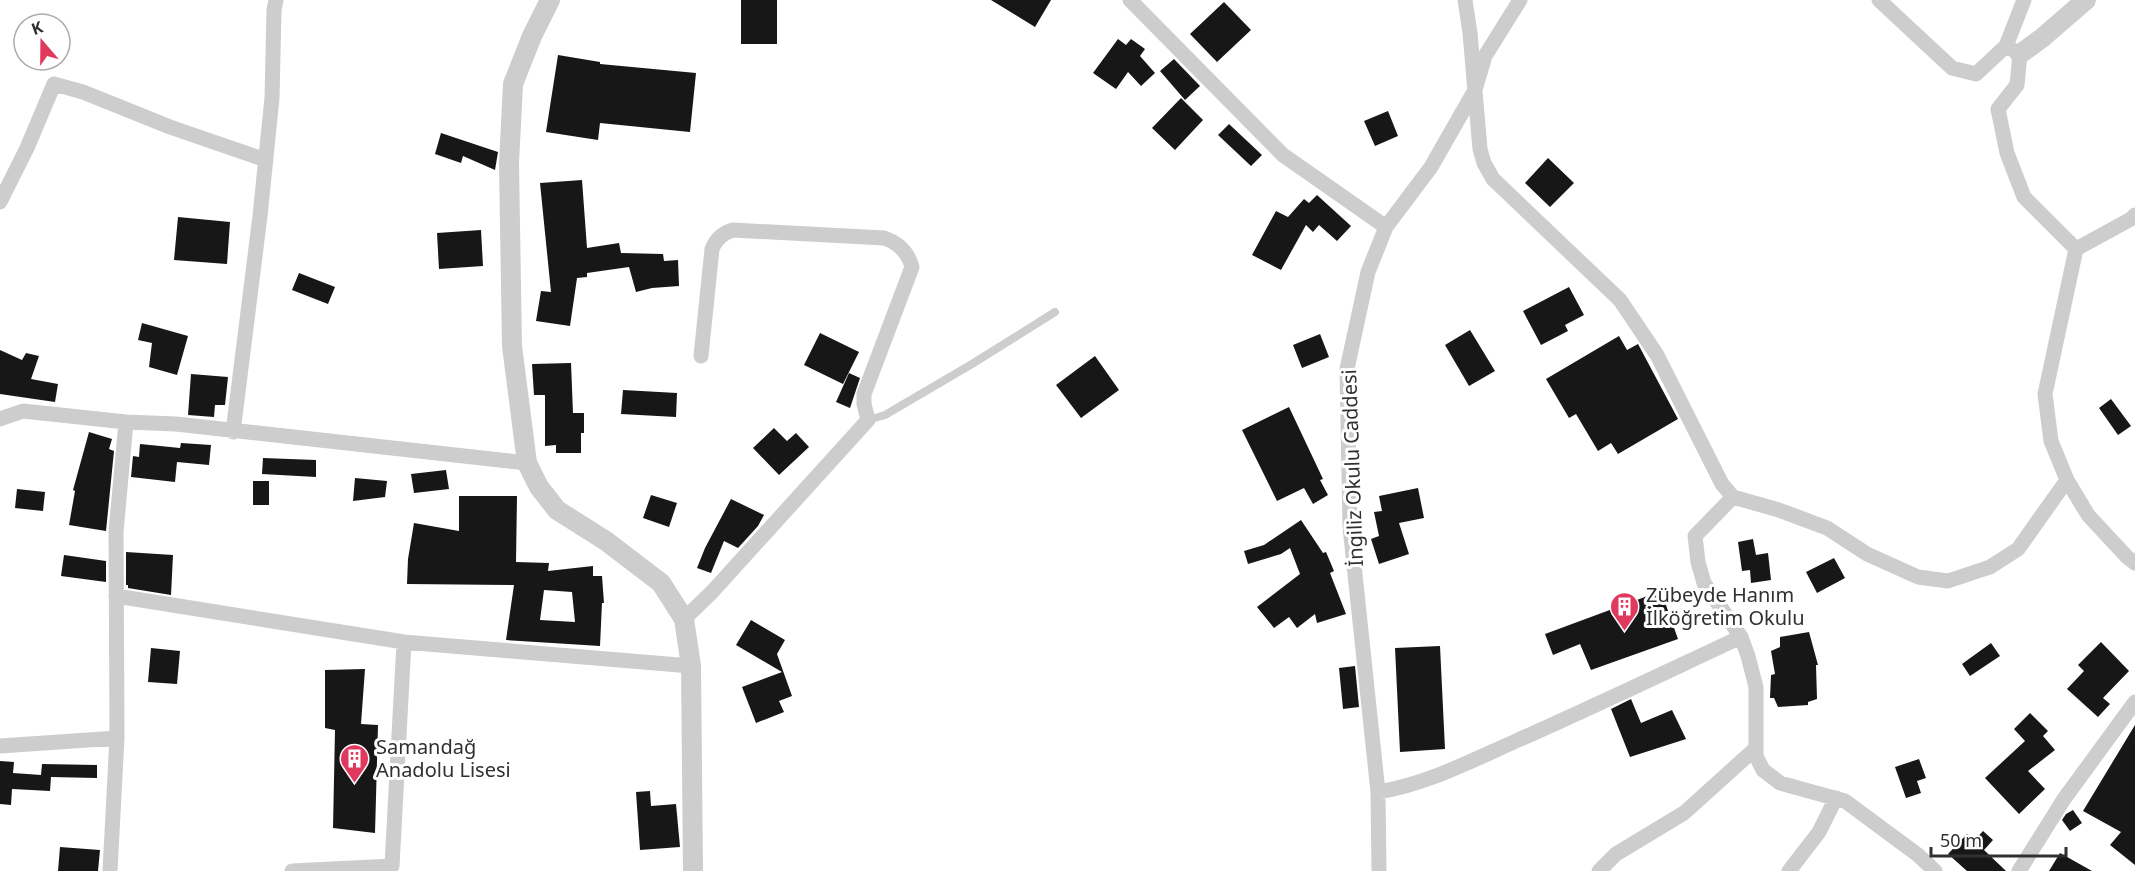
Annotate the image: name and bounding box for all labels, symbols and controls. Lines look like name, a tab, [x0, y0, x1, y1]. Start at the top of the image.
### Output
north arrow	[12, 12, 72, 72]
text: K	[28, 16, 46, 40]
street label: İngiliz Okulu Caddesi	[1335, 369, 1369, 567]
place label: Zübeyde Hanım İlköğretim Okulu	[1646, 581, 1805, 631]
building icon: Zübeyde Hanım İlköğretim Okulu	[1609, 590, 1641, 632]
place label: Samandağ Anadolu Lisesi	[376, 733, 511, 783]
building icon: Samandağ Anadolu Lisesi	[339, 742, 371, 784]
scale bar	[1931, 820, 2066, 858]
text: 50 m	[1940, 828, 1982, 852]

